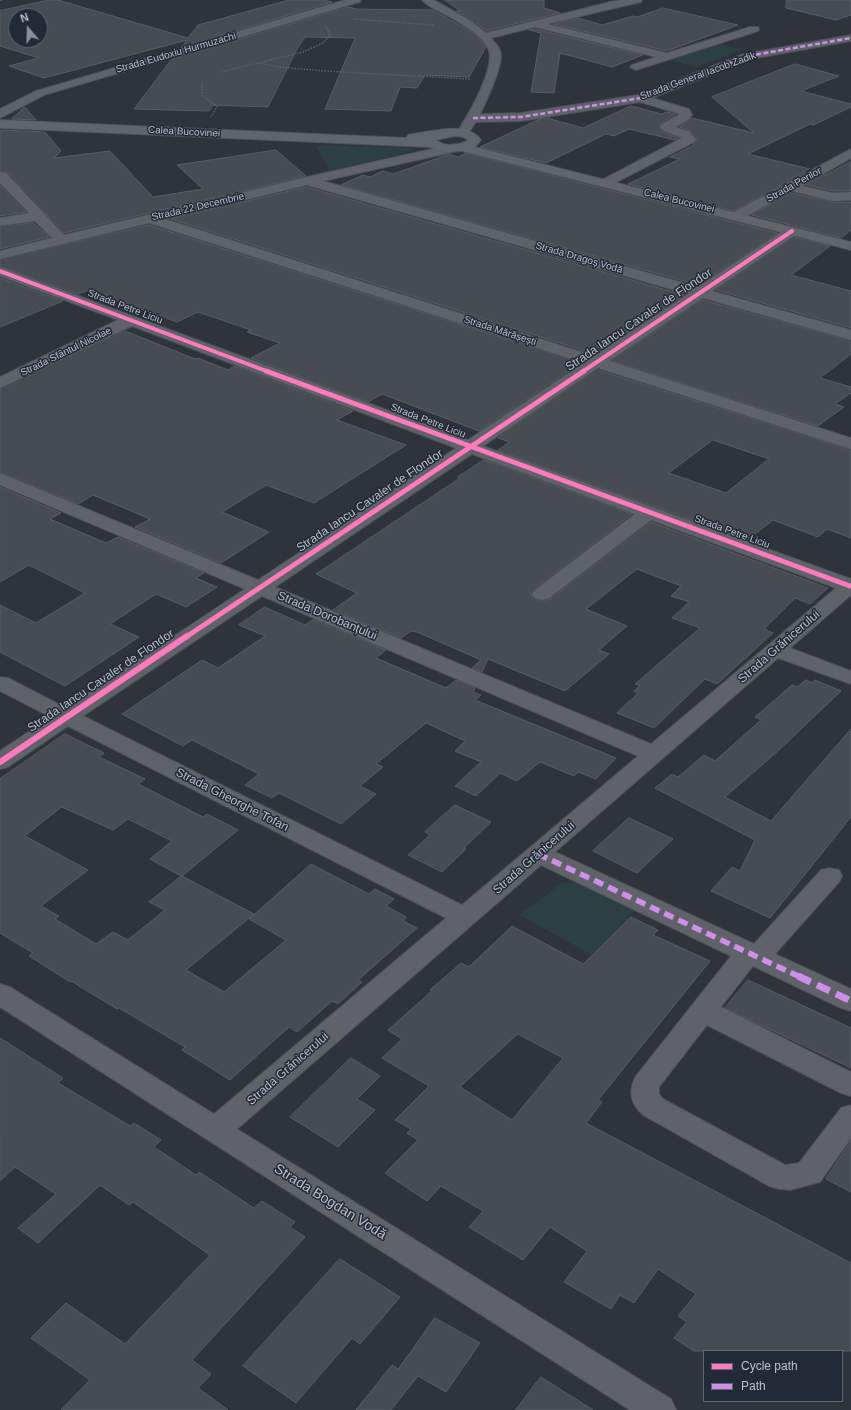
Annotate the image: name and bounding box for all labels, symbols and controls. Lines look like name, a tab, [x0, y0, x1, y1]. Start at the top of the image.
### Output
north arrow	[8, 8, 48, 48]
text: N	[19, 11, 30, 25]
street label: Strada Eudoxiu Hurmuzachi	[115, 30, 237, 76]
street label: Strada General Iacob Zadik	[638, 49, 758, 103]
street label: Calea Bucovinei	[148, 124, 220, 140]
street label: Strada Perilor	[764, 165, 824, 205]
street label: Calea Bucovinei	[642, 186, 716, 216]
street label: Strada 22 Decembrie	[151, 191, 245, 223]
street label: Strada Dragoș Vodă	[534, 240, 624, 276]
street label: Strada Iancu Cavaler de Flondor	[563, 266, 715, 374]
street label: Strada Petre Liciu	[86, 287, 164, 327]
street label: Strada Mărășești	[462, 314, 538, 348]
street label: Strada Sfântul Nicolae	[19, 325, 113, 379]
street label: Strada Petre Liciu	[389, 401, 467, 441]
street label: Strada Iancu Cavaler de Flondor	[294, 447, 446, 555]
street label: Strada Petre Liciu	[693, 513, 771, 551]
street label: Strada Dorobanțului	[275, 589, 379, 643]
street label: Strada Grănicerului	[735, 608, 823, 686]
street label: Strada Iancu Cavaler de Flondor	[25, 627, 177, 735]
street label: Strada Gheorghe Tofan	[173, 765, 291, 835]
street label: Strada Grănicerului	[490, 819, 578, 897]
street label: Strada Grănicerului	[244, 1030, 332, 1108]
street label: Strada Bogdan Vodă	[271, 1161, 389, 1243]
legend	[703, 1350, 843, 1402]
text: Cycle path	[741, 1359, 798, 1373]
text: Path	[741, 1379, 766, 1393]

